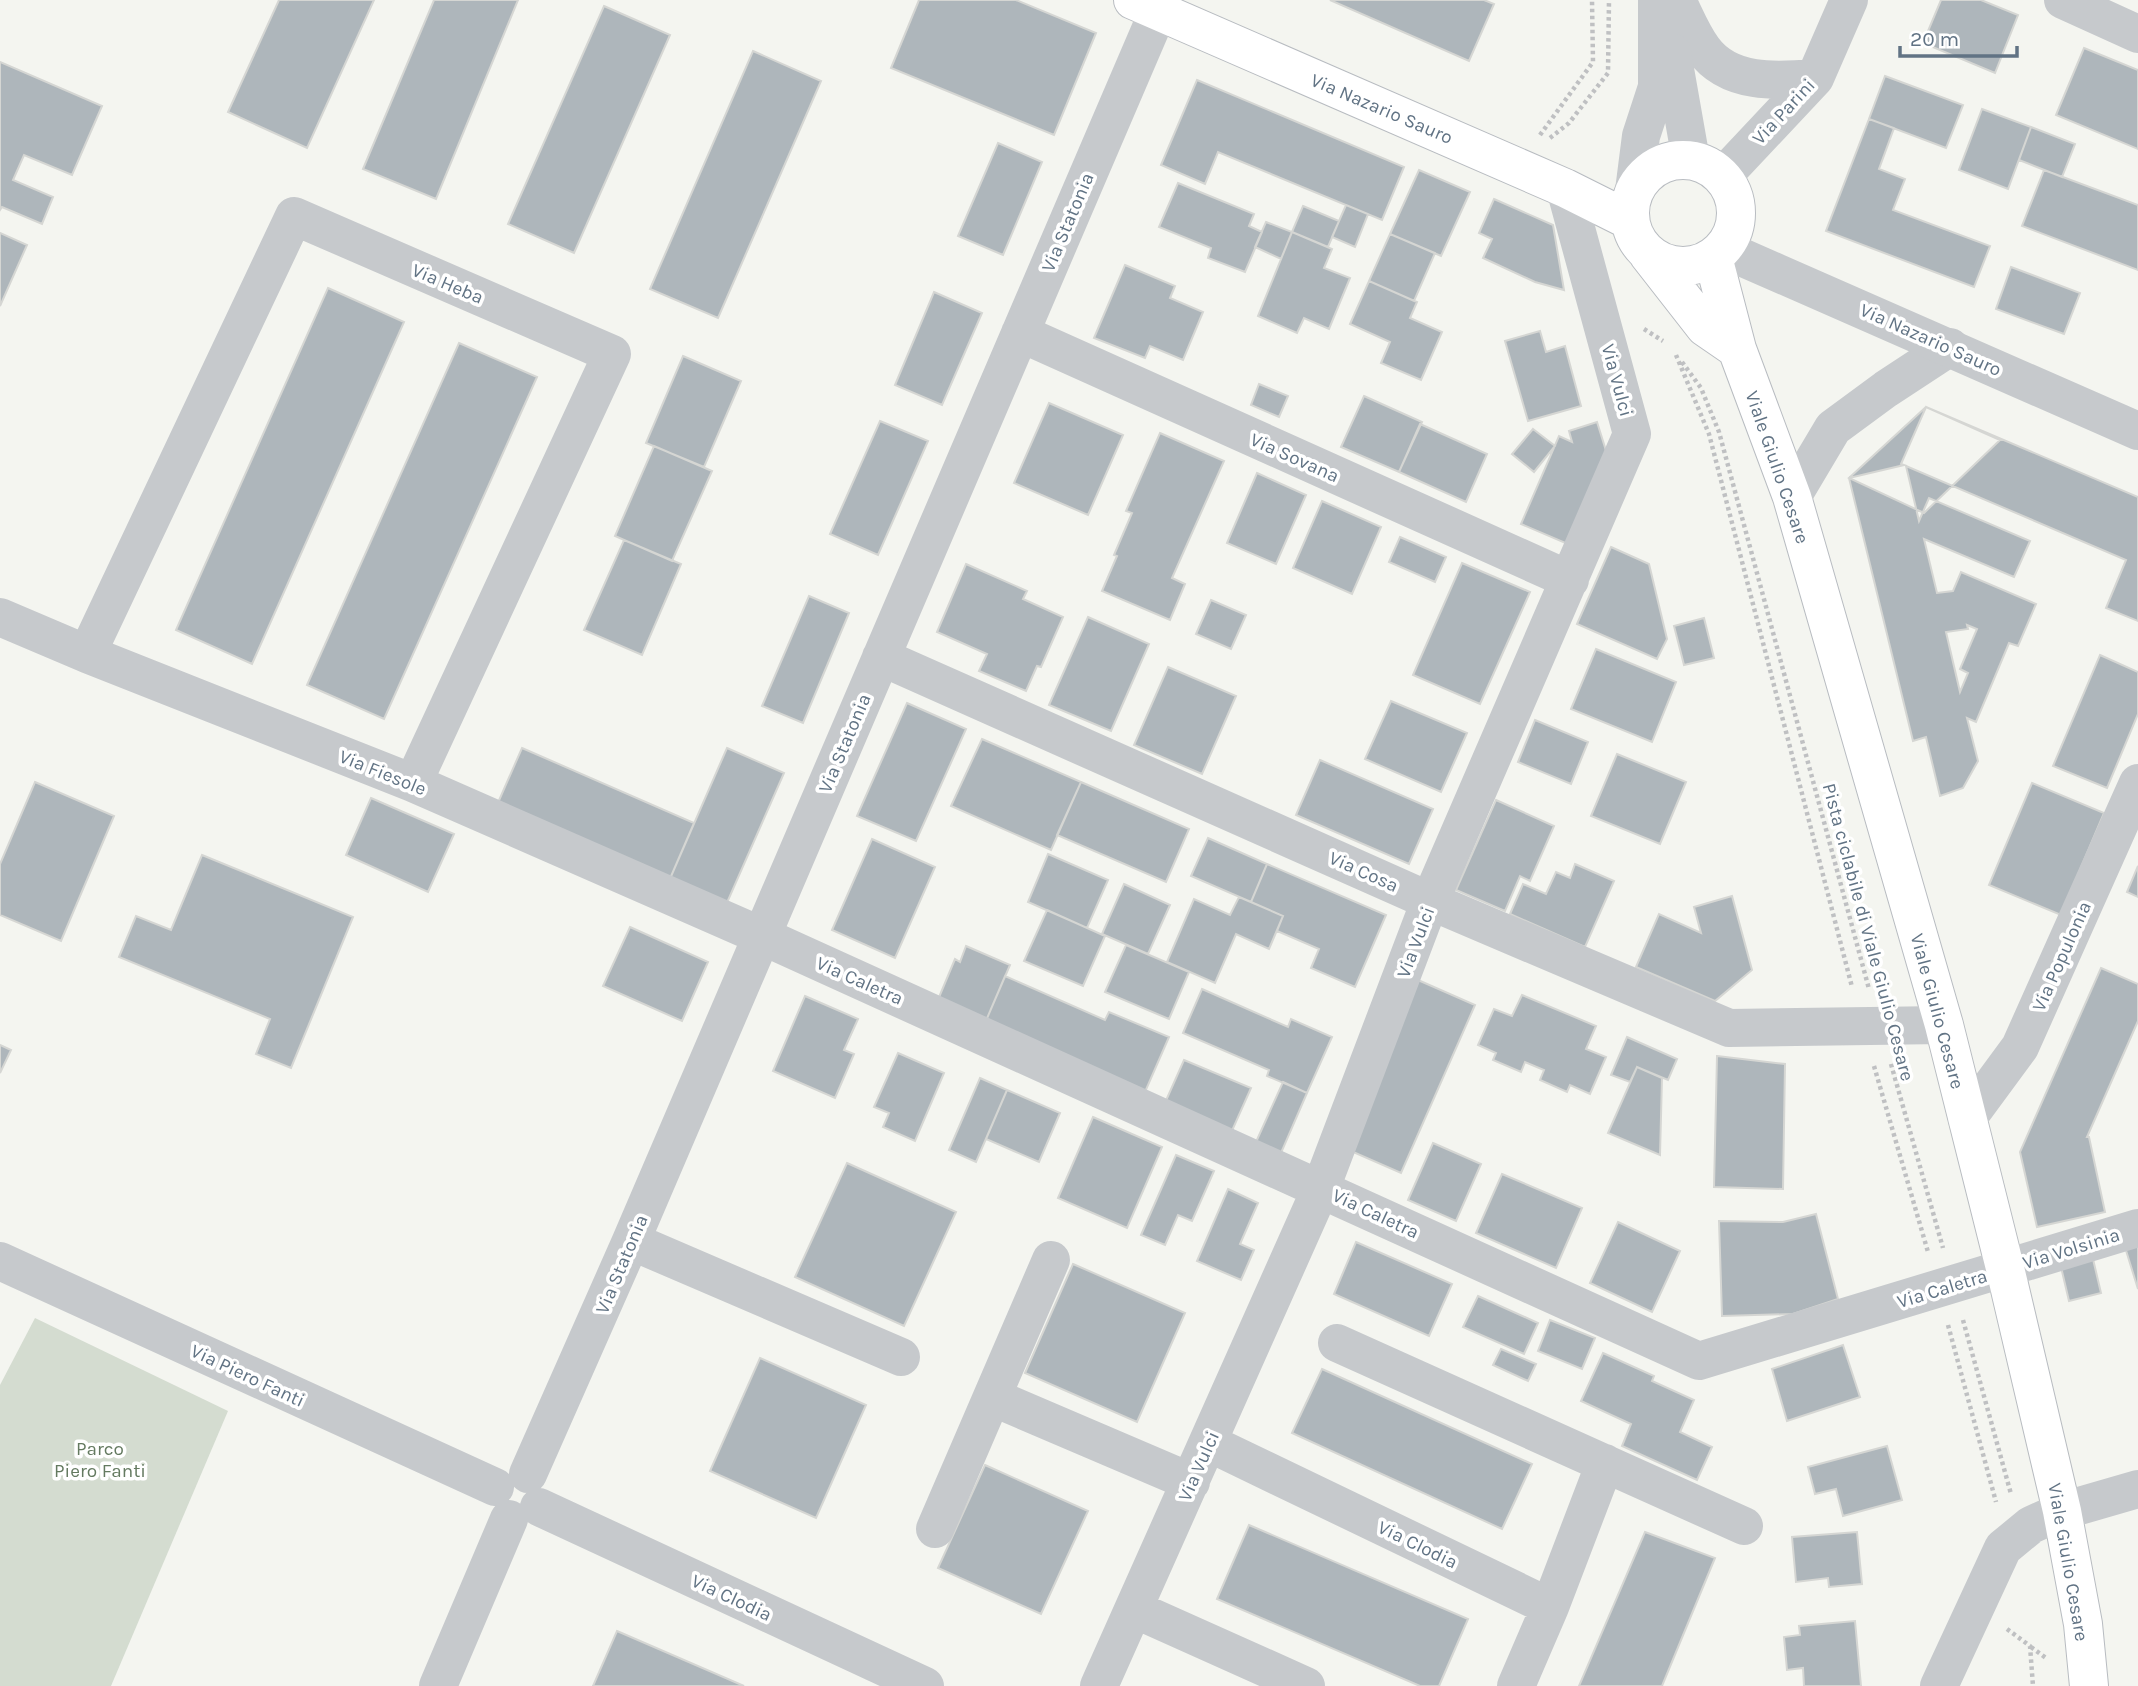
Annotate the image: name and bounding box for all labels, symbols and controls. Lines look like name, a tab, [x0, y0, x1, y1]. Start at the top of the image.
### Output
scale bar	[1900, 14, 2017, 58]
text: 20 m	[1910, 27, 1959, 51]
street label: Via Nazario Sauro	[1307, 69, 1456, 149]
street label: Via Parini	[1748, 74, 1820, 149]
street label: Via Statonia	[1037, 170, 1099, 275]
street label: Via Heba	[409, 259, 487, 309]
street label: Via Nazario Sauro	[1857, 299, 2005, 381]
street label: Via Vulci	[1597, 342, 1637, 419]
street label: Viale Giulio Cesare	[1741, 388, 1814, 547]
street label: Via Sovana	[1247, 429, 1343, 487]
street label: Via Statonia	[814, 691, 876, 796]
street label: Via Fiesole	[336, 745, 429, 800]
street label: Pista ciclabile di Viale Giulio Cesare	[1818, 781, 1918, 1084]
street label: Via Cosa	[1325, 847, 1402, 897]
street label: Via Populonia	[2028, 898, 2096, 1015]
street label: Via Vulci	[1392, 904, 1440, 981]
street label: Viale Giulio Cesare	[1906, 931, 1968, 1091]
street label: Via Caletra	[813, 952, 907, 1010]
street label: Via Caletra	[1329, 1184, 1422, 1244]
street label: Via Statonia	[591, 1212, 653, 1317]
street label: Via Volsinia	[2020, 1224, 2122, 1274]
street label: Via Caletra	[1895, 1265, 1990, 1313]
street label: Via Piero Fanti	[187, 1340, 308, 1412]
street label: Via Vulci	[1174, 1428, 1224, 1505]
park label: Parco Piero Fanti	[54, 1438, 146, 1482]
street label: Viale Giulio Cesare	[2043, 1481, 2093, 1643]
street label: Via Clodia	[1374, 1516, 1461, 1574]
street label: Via Clodia	[688, 1570, 775, 1626]

